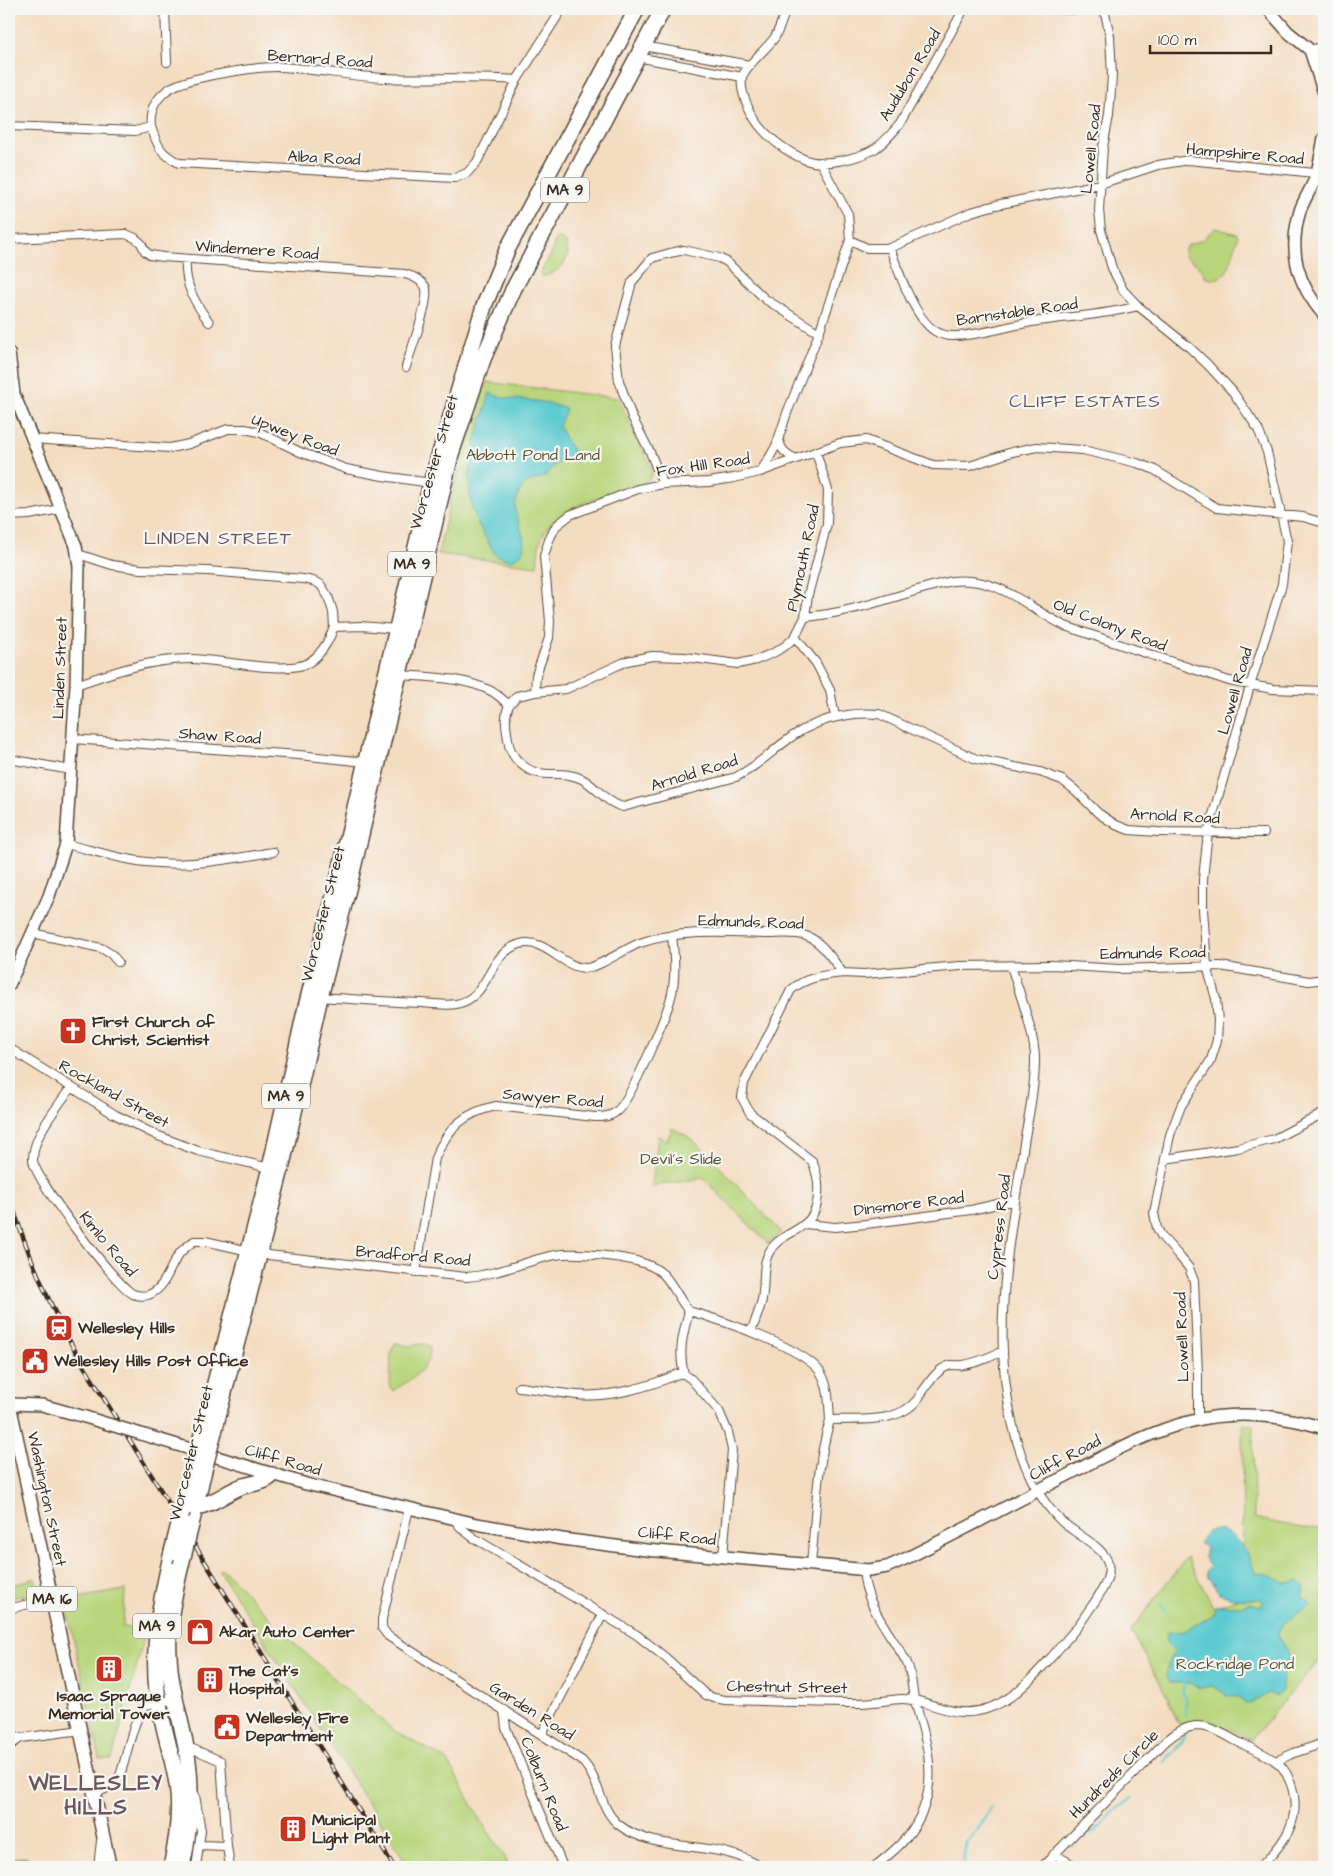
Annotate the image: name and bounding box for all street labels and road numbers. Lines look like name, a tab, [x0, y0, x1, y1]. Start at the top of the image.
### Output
street label: Audubon Road	[874, 25, 946, 125]
street label: Bernard Road	[267, 44, 373, 74]
street label: Lowell Road	[1075, 103, 1107, 195]
street label: Hampshire Road	[1185, 138, 1305, 170]
street label: Alba Road	[287, 145, 361, 171]
road number: MA 9	[541, 178, 589, 202]
street label: Windemere Road	[194, 235, 320, 265]
street label: Barnstable Road	[955, 293, 1079, 331]
street label: Worcester Street	[404, 391, 464, 532]
street label: Upwey Road	[248, 408, 342, 463]
street label: Fox Hill Road	[655, 448, 751, 482]
street label: Plymouth Road	[781, 503, 826, 614]
road number: MA 9	[388, 552, 436, 576]
street label: Old Colony Road	[1050, 593, 1170, 658]
street label: Linden Street	[47, 616, 73, 719]
street label: Lowell Road	[1212, 645, 1258, 737]
street label: Shaw Road	[178, 722, 262, 750]
street label: Arnold Road	[648, 749, 740, 797]
street label: Arnold Road	[1130, 803, 1220, 829]
street label: Worcester Street	[295, 843, 351, 984]
street label: Edmunds Road	[698, 909, 804, 935]
street label: Edmunds Road	[1100, 941, 1206, 965]
street label: Rockland Street	[55, 1055, 174, 1134]
street label: Sawyer Road	[502, 1083, 604, 1114]
road number: MA 9	[262, 1084, 310, 1108]
street label: Cypress Road	[982, 1173, 1017, 1281]
street label: Dinsmore Road	[853, 1186, 965, 1222]
street label: Kimlo Road	[74, 1207, 142, 1281]
street label: Bradford Road	[355, 1240, 471, 1272]
street label: Lowell Road	[1169, 1292, 1195, 1382]
street label: Worcester Street	[163, 1382, 219, 1523]
street label: Washington Street	[21, 1430, 72, 1569]
street label: Cliff Road	[1025, 1430, 1105, 1486]
street label: Cliff Road	[242, 1439, 324, 1481]
street label: Cliff Road	[637, 1521, 717, 1551]
road number: MA 16	[27, 1586, 77, 1612]
road number: MA 9	[133, 1614, 181, 1638]
street label: Chestnut Street	[726, 1675, 848, 1699]
street label: Garden Road	[485, 1676, 579, 1746]
street label: Hundreds Circle	[1064, 1724, 1164, 1824]
street label: Colburn Road	[515, 1734, 573, 1834]

